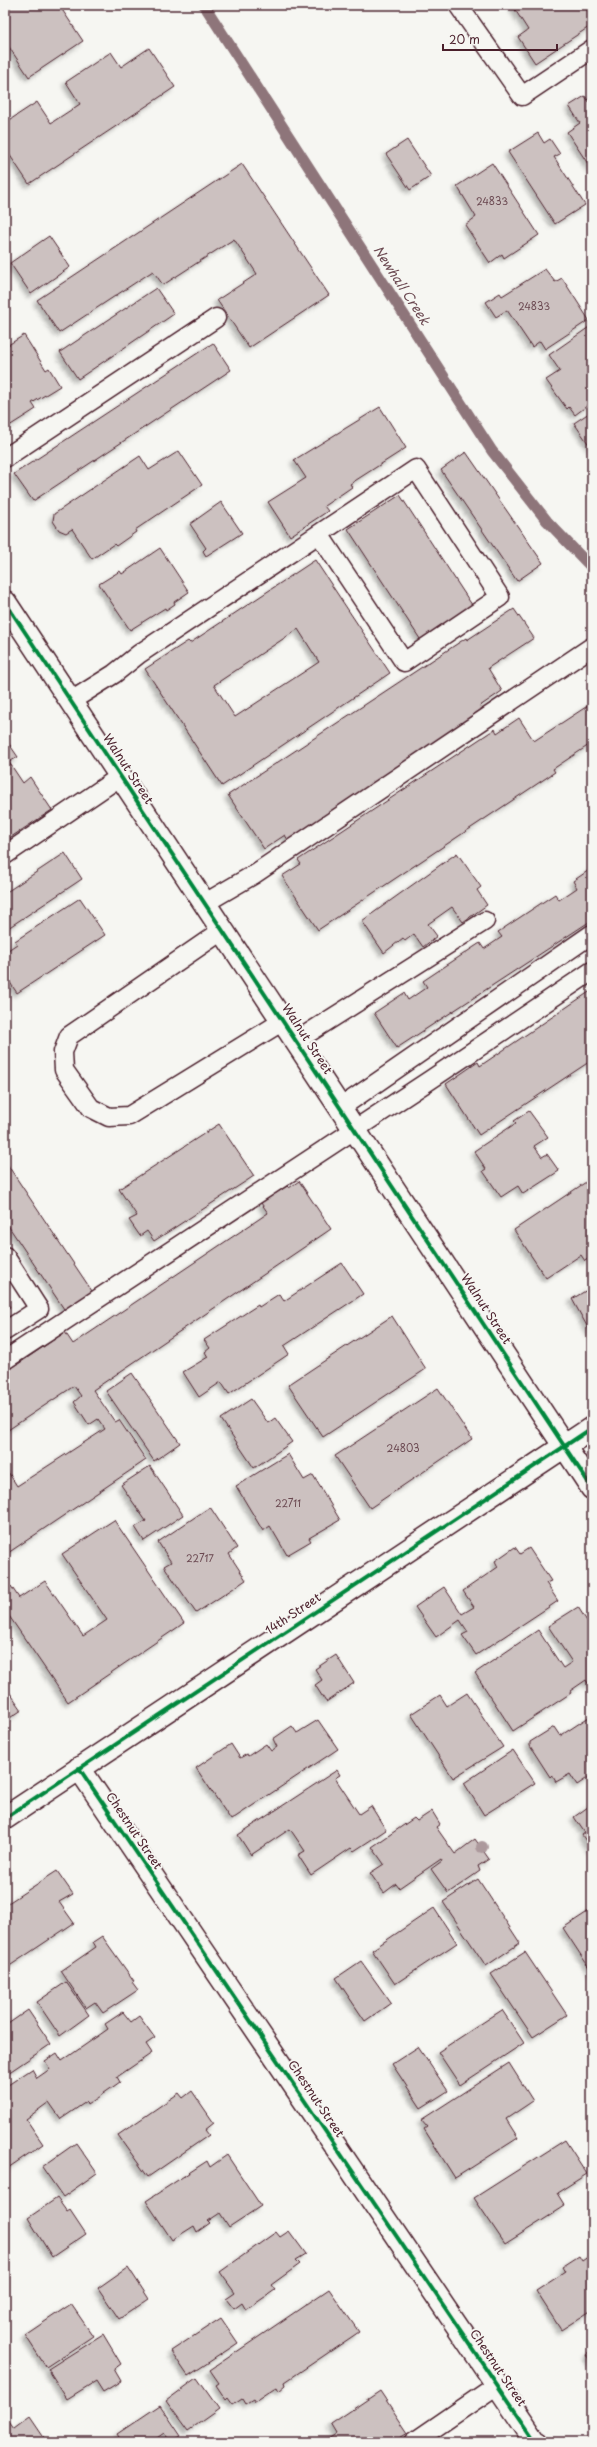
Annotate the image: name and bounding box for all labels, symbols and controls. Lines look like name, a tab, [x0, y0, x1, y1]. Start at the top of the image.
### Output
scale bar	[443, 26, 557, 52]
text: 20 m	[449, 30, 480, 48]
house number: 24833	[476, 193, 508, 208]
water label: Newhall Creek	[370, 241, 436, 329]
house number: 24833	[518, 298, 550, 313]
street label: Walnut Street	[99, 730, 158, 807]
street label: Walnut Street	[278, 1000, 337, 1077]
street label: Walnut Street	[457, 1270, 516, 1347]
house number: 24803	[386, 1440, 420, 1455]
house number: 22711	[275, 1495, 301, 1510]
house number: 22717	[186, 1550, 214, 1565]
street label: 14th Street	[261, 1588, 324, 1639]
street label: Chestnut Street	[102, 1788, 167, 1873]
street label: Chestnut Street	[284, 2056, 349, 2141]
street label: Chestnut Street	[466, 2325, 531, 2410]

